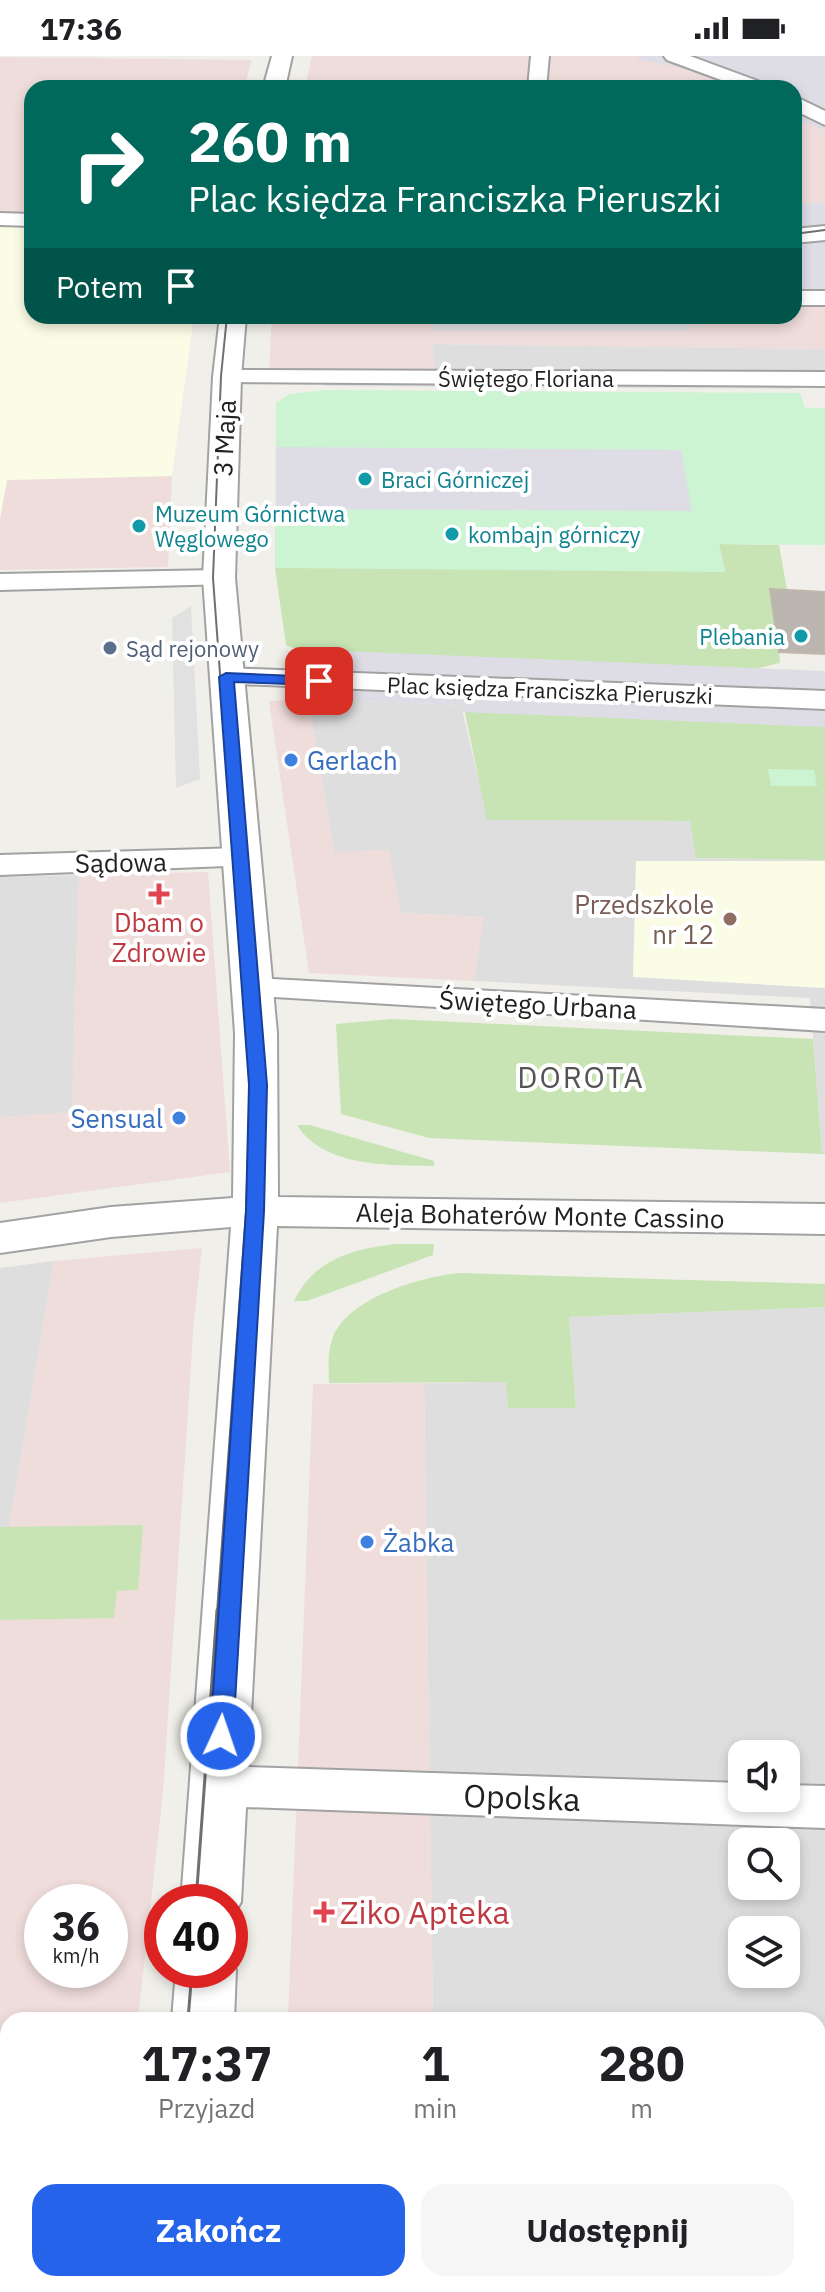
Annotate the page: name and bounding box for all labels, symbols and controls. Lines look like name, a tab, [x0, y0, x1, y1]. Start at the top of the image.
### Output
text: 17:36	[40, 9, 122, 48]
text: 260 m	[188, 105, 352, 177]
icon: right	[56, 112, 160, 216]
text: Plac księdza Franciszka Pieruszki	[188, 175, 721, 222]
icon: arrive	[159, 264, 203, 308]
text: Potem	[56, 267, 143, 306]
street label: Świętego Floriana	[438, 364, 614, 393]
street label: 3 Maja	[205, 398, 243, 477]
place label: Braci Górniczej	[381, 465, 529, 494]
marker: Braci Górniczej	[356, 470, 374, 488]
place label: Muzeum Górnictwa Węglowego	[155, 499, 345, 553]
marker: Muzeum Górnictwa Węglowego	[130, 517, 148, 535]
place label: kombajn górniczy	[468, 520, 641, 549]
marker: kombajn górniczy	[443, 525, 461, 543]
place label: Plebania	[699, 622, 785, 651]
marker: Plebania	[792, 627, 810, 645]
place label: Sąd rejonowy	[126, 634, 259, 663]
marker: Sąd rejonowy	[101, 639, 119, 657]
pin	[285, 647, 353, 715]
icon: arrive	[297, 659, 341, 703]
street label: Plac księdza Franciszka Pieruszki	[387, 670, 713, 710]
place label: Gerlach	[307, 743, 398, 777]
marker: Gerlach	[282, 751, 300, 769]
street label: Sądowa	[75, 844, 167, 880]
marker: Dbam o Zdrowie	[150, 885, 168, 903]
place label: Przedszkole nr 12	[574, 887, 714, 951]
place label: Dbam o Zdrowie	[112, 905, 206, 969]
marker: Przedszkole nr 12	[721, 910, 739, 928]
street label: Świętego Urbana	[438, 982, 638, 1026]
district label: DOROTA	[517, 1057, 645, 1096]
place label: Sensual	[70, 1101, 163, 1135]
marker: Sensual	[170, 1109, 188, 1127]
street label: Aleja Bohaterów Monte Cassino	[355, 1195, 725, 1235]
place label: Żabka	[383, 1525, 455, 1559]
marker: Żabka	[358, 1533, 376, 1551]
position arrow	[179, 1694, 263, 1778]
map controls	[728, 1740, 800, 1988]
button: sound	[728, 1740, 800, 1812]
street label: Opolska	[463, 1774, 581, 1820]
button: search	[728, 1828, 800, 1900]
speed limit sign: 40	[144, 1884, 248, 1988]
place label: Ziko Apteka	[340, 1891, 510, 1933]
text: 36	[52, 1900, 100, 1952]
marker: Ziko Apteka	[315, 1903, 333, 1921]
button: layers	[728, 1916, 800, 1988]
text: km/h	[52, 1942, 100, 1969]
text: 17:37	[141, 2032, 272, 2094]
text: 1	[421, 2032, 450, 2094]
text: 280	[598, 2032, 685, 2094]
text: Przyjazd	[158, 2091, 255, 2125]
text: min	[413, 2091, 457, 2125]
text: m	[630, 2091, 653, 2125]
button: Zakończ	[32, 2184, 405, 2276]
button: Udostępnij	[421, 2184, 794, 2276]

